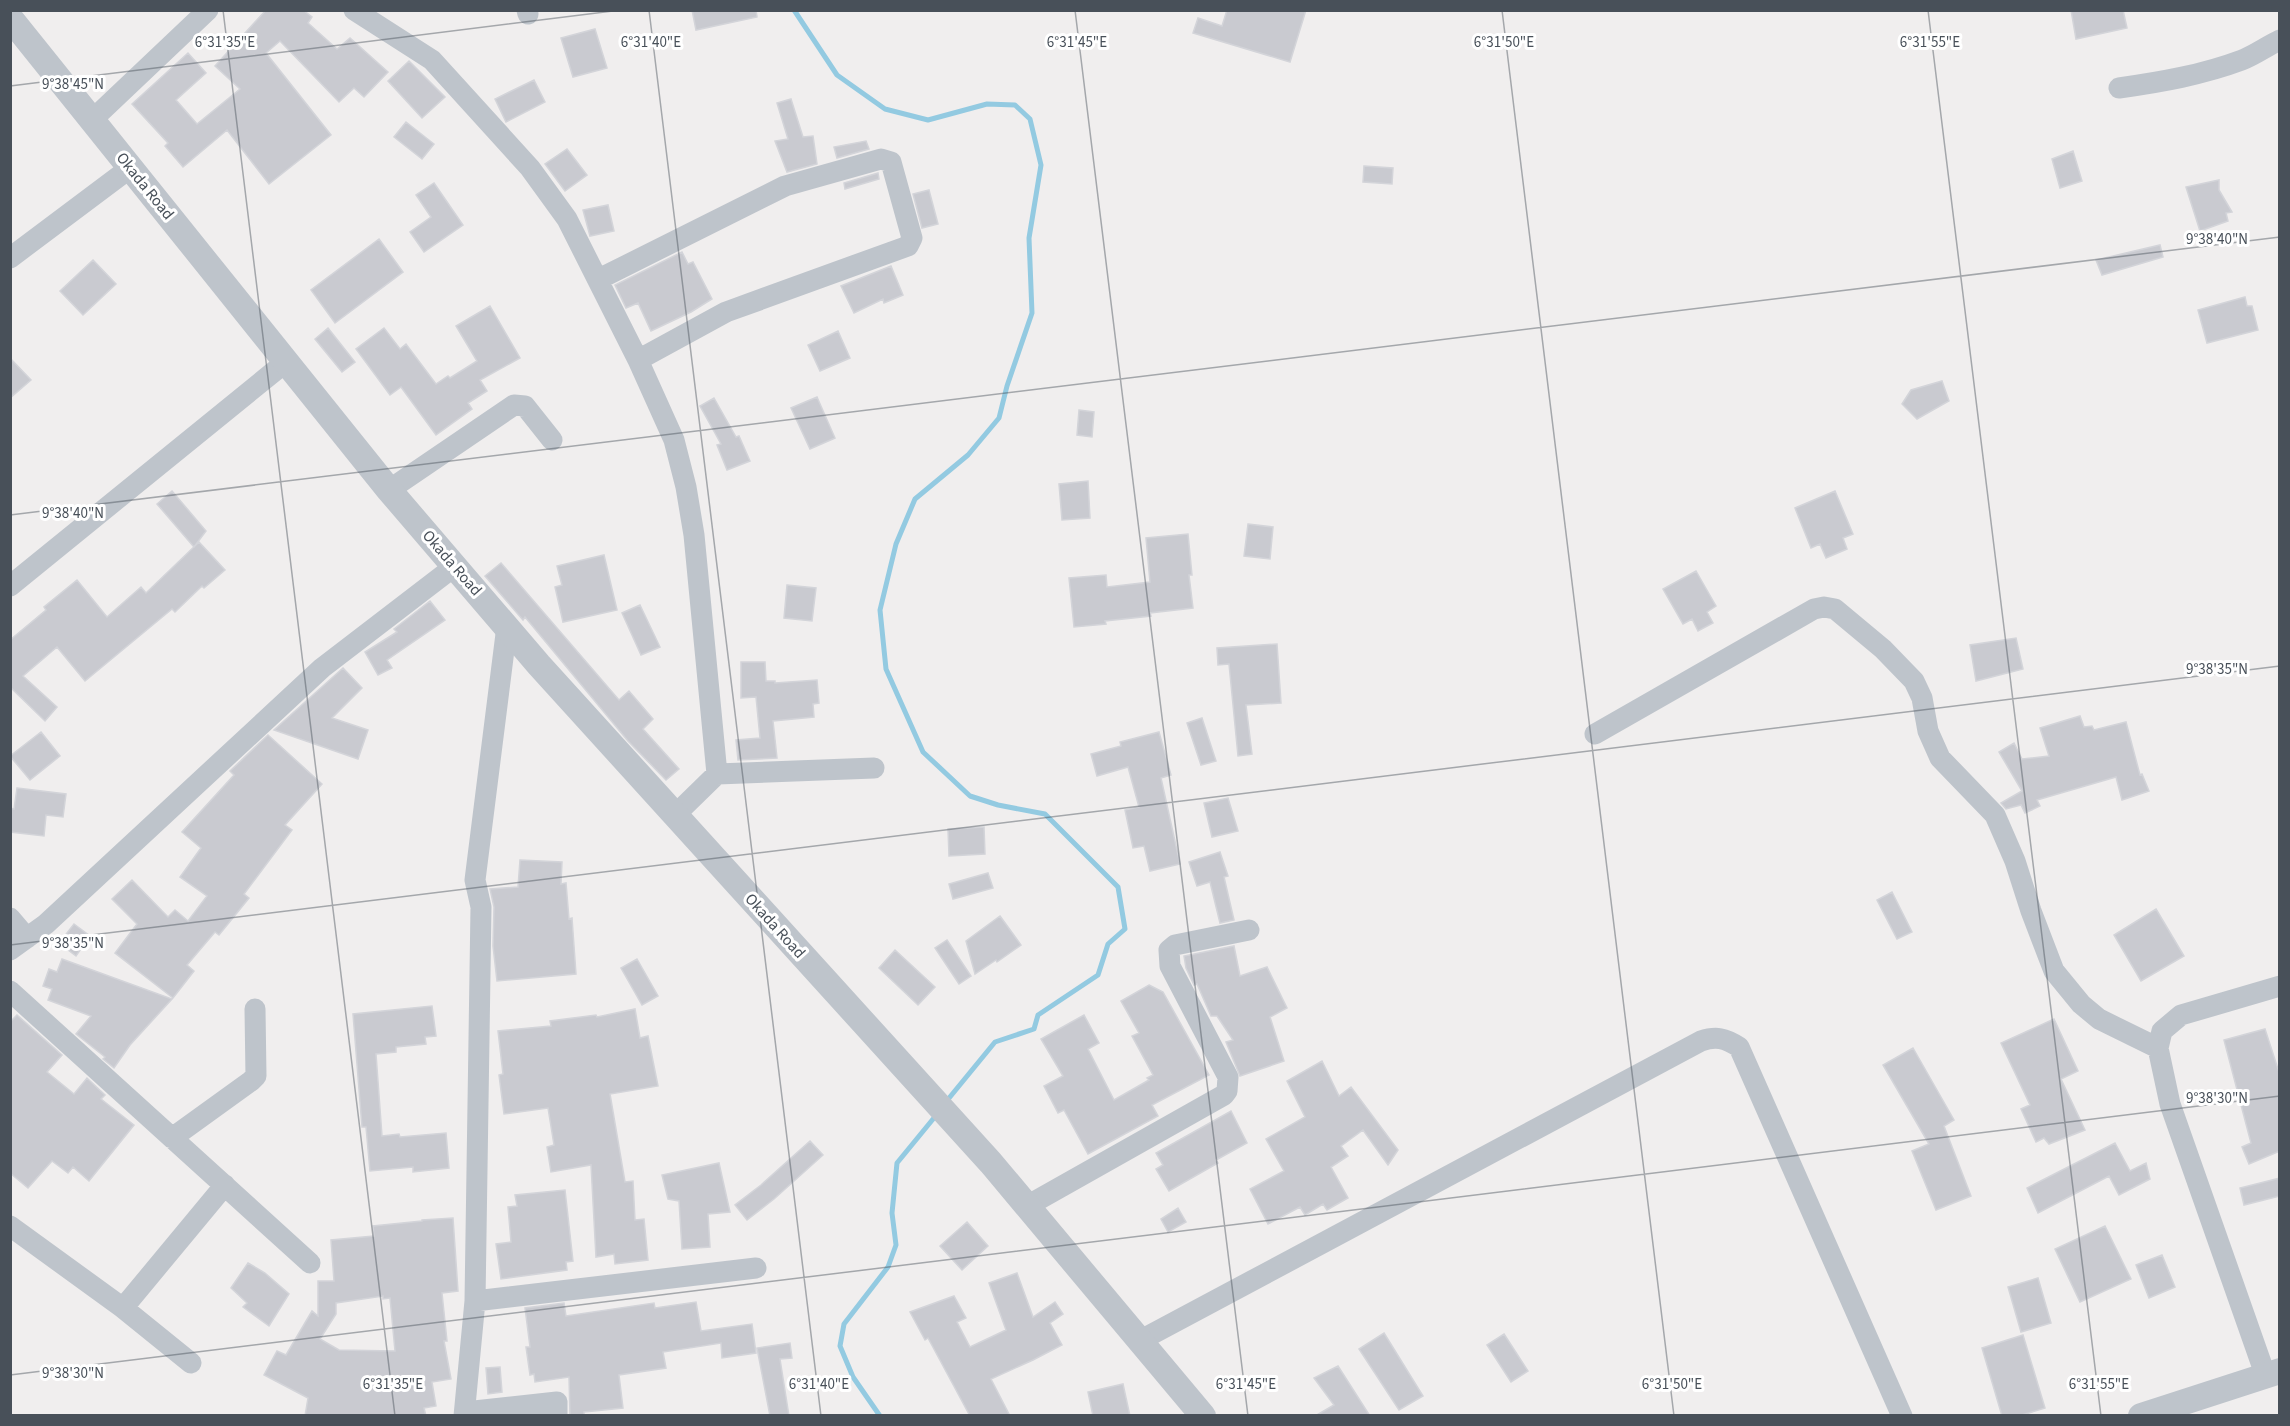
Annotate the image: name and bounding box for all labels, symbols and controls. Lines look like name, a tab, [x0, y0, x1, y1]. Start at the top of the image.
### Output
text: 6°31'35"E	[195, 32, 255, 53]
text: 6°31'40"E	[621, 32, 681, 53]
text: 6°31'45"E	[1047, 32, 1107, 53]
text: 6°31'50"E	[1474, 32, 1534, 53]
text: 6°31'55"E	[1900, 32, 1960, 53]
text: 9°38'45"N	[42, 74, 104, 95]
street label: Okada Road	[111, 148, 179, 224]
text: 9°38'40"N	[2186, 229, 2248, 250]
text: 9°38'40"N	[42, 503, 104, 524]
street label: Okada Road	[417, 525, 487, 601]
text: 9°38'35"N	[2186, 659, 2248, 680]
street label: Okada Road	[740, 889, 810, 963]
text: 9°38'35"N	[42, 933, 104, 954]
text: 9°38'30"N	[2186, 1088, 2248, 1109]
text: 9°38'30"N	[42, 1363, 104, 1384]
text: 6°31'35"E	[363, 1374, 423, 1395]
text: 6°31'40"E	[789, 1374, 849, 1395]
text: 6°31'45"E	[1216, 1374, 1276, 1395]
text: 6°31'50"E	[1642, 1374, 1702, 1395]
text: 6°31'55"E	[2069, 1374, 2129, 1395]

